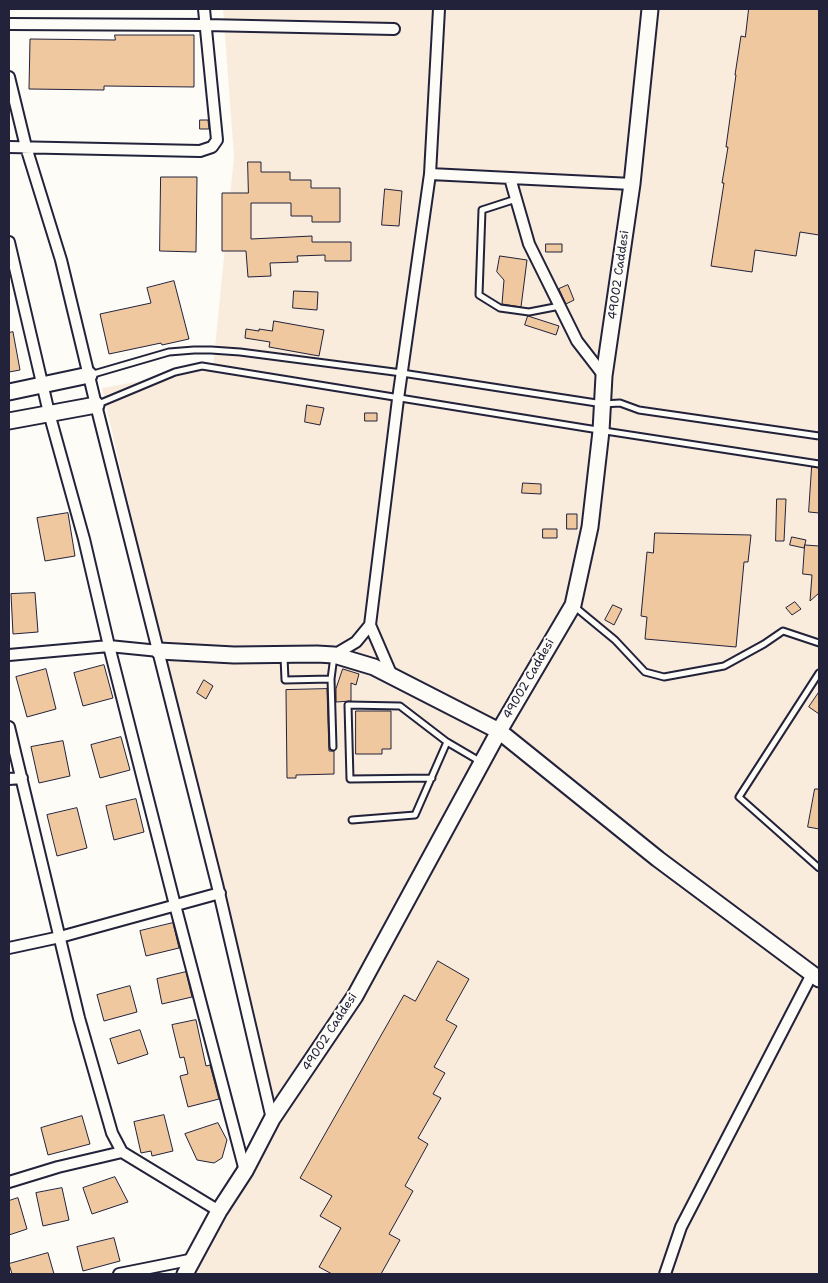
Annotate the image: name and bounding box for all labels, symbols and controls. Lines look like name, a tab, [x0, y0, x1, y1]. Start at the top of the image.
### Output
street label: 49002 Caddesi	[606, 229, 632, 321]
street label: 49002 Caddesi	[500, 636, 558, 722]
street label: 49002 Caddesi	[299, 990, 361, 1074]

